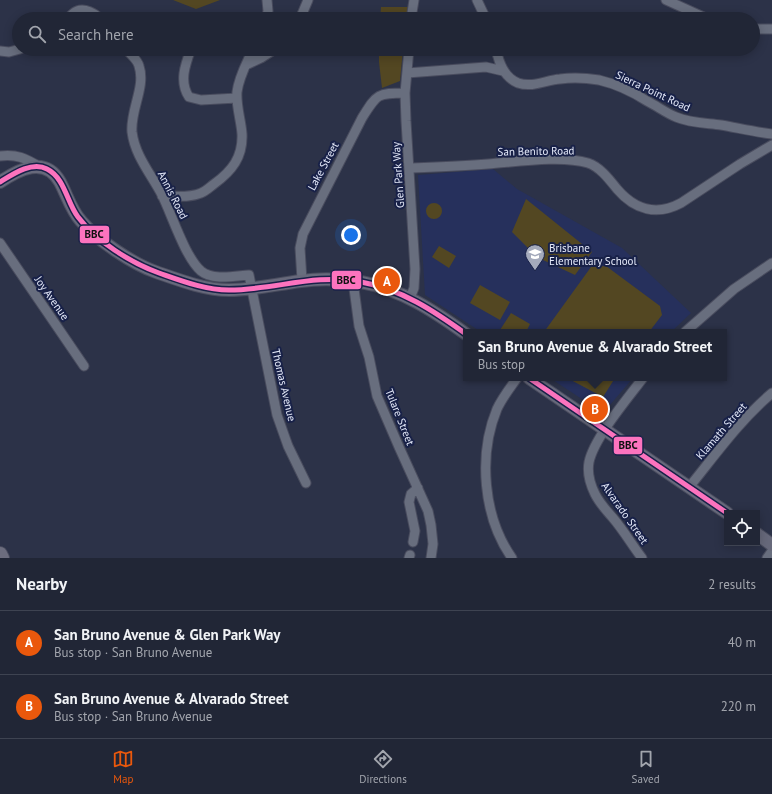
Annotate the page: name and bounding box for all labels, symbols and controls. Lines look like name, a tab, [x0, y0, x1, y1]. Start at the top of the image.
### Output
search box	[12, 12, 760, 56]
icon: search	[26, 23, 48, 45]
text: Search here	[58, 25, 134, 44]
street label: Sierra Point Road	[613, 68, 693, 114]
street label: Lake Street	[304, 139, 342, 193]
street label: Glen Park Way	[389, 141, 407, 209]
street label: San Benito Road	[497, 143, 575, 159]
street label: Annis Road	[155, 169, 191, 222]
line badge: BBC	[79, 225, 110, 244]
your location	[341, 225, 361, 245]
text: BBC	[84, 227, 104, 241]
place label: Brisbane Elementary School	[549, 241, 637, 268]
school or university icon: Brisbane Elementary School	[524, 243, 546, 271]
pin: A	[374, 266, 400, 296]
line badge: BBC	[331, 270, 362, 290]
street label: Joy Avenue	[31, 272, 72, 323]
text: BBC	[336, 273, 356, 287]
popup	[463, 329, 727, 381]
text: San Bruno Avenue & Alvarado Street	[478, 337, 712, 356]
street label: Thomas Avenue	[269, 347, 299, 423]
text: Bus stop	[478, 356, 525, 373]
street label: Tulare Street	[382, 387, 418, 448]
pin: B	[582, 394, 608, 424]
street label: Klamath Street	[693, 400, 750, 462]
line badge: BBC	[613, 436, 643, 455]
text: BBC	[618, 438, 638, 452]
street label: Alvarado Street	[598, 479, 652, 547]
map controls	[724, 510, 760, 546]
button: locate	[724, 510, 760, 546]
text: Nearby	[16, 573, 67, 595]
text: 2 results	[708, 576, 756, 593]
text: San Bruno Avenue & Glen Park Way	[54, 625, 281, 644]
text: A	[25, 634, 33, 651]
text: 40 m	[728, 634, 756, 651]
text: Bus stop · San Bruno Avenue	[54, 644, 212, 661]
text: San Bruno Avenue & Alvarado Street	[54, 689, 289, 708]
text: B	[25, 698, 33, 715]
text: 220 m	[721, 698, 756, 715]
text: Bus stop · San Bruno Avenue	[54, 708, 212, 725]
tab: Map	[112, 748, 134, 786]
tab: Directions	[359, 748, 407, 786]
tab: Saved	[632, 748, 660, 786]

